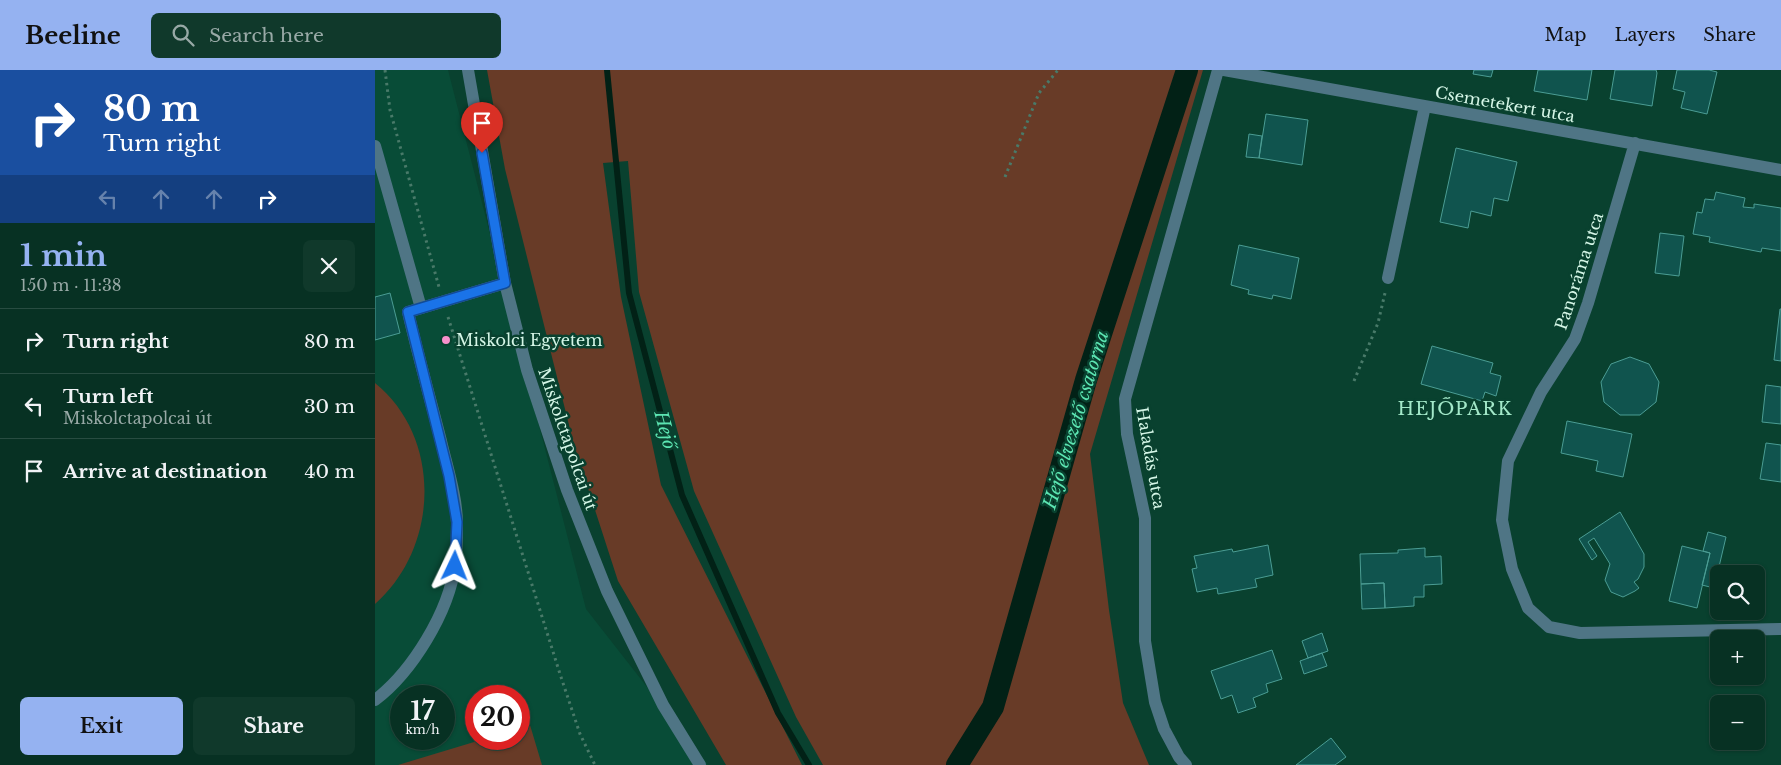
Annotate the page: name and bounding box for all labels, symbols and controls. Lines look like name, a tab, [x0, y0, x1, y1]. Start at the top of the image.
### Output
search box	[151, 13, 501, 58]
text: Beeline	[25, 21, 121, 50]
icon: search	[169, 21, 197, 49]
text: Search here	[209, 24, 324, 47]
text: Map	[1545, 24, 1586, 46]
text: Layers	[1614, 24, 1675, 46]
text: Share	[1703, 24, 1756, 46]
street label: Csemetekert utca	[1433, 82, 1577, 126]
text: 80 m	[103, 87, 200, 130]
icon: right	[20, 90, 85, 155]
pin	[461, 102, 503, 153]
icon: arrive	[468, 109, 496, 137]
text: Turn right	[103, 130, 221, 157]
icon: left	[94, 185, 122, 213]
icon: ahead	[147, 185, 175, 213]
icon: ahead	[200, 185, 228, 213]
icon: right	[253, 185, 281, 213]
street label: Panoráma utca	[1551, 210, 1607, 332]
text: 1 min	[20, 237, 107, 274]
button: close	[303, 240, 355, 292]
text: 150 m · 11:38	[20, 275, 122, 295]
icon: right	[20, 327, 48, 355]
water label: Hejő elvezető csatorna	[1038, 328, 1114, 513]
text: Turn right	[63, 330, 169, 353]
text: 80 m	[304, 330, 355, 353]
place label: Miskolci Egyetem	[456, 330, 602, 350]
marker: Miskolci Egyetem	[440, 334, 452, 346]
street label: Miskolctapolcai út	[534, 365, 602, 513]
text: Turn left	[63, 385, 154, 408]
icon: left	[20, 392, 48, 420]
text: 30 m	[304, 395, 355, 418]
district label: HEJŐPARK	[1398, 397, 1512, 420]
street label: Haladás utca	[1132, 405, 1170, 511]
water label: Hejő	[649, 407, 681, 453]
text: Miskolctapolcai út	[63, 408, 212, 428]
icon: arrive	[20, 457, 48, 485]
text: Arrive at destination	[63, 460, 267, 483]
text: 40 m	[304, 460, 355, 483]
position arrow	[428, 539, 480, 591]
map controls	[1710, 565, 1765, 750]
button: search	[1710, 565, 1765, 620]
button: +	[1710, 630, 1765, 685]
speed limit sign: 20	[465, 685, 530, 750]
button: −	[1710, 695, 1765, 750]
text: 17	[411, 696, 434, 727]
button: Exit	[20, 697, 183, 755]
button: Share	[193, 697, 355, 755]
text: km/h	[405, 722, 440, 737]

